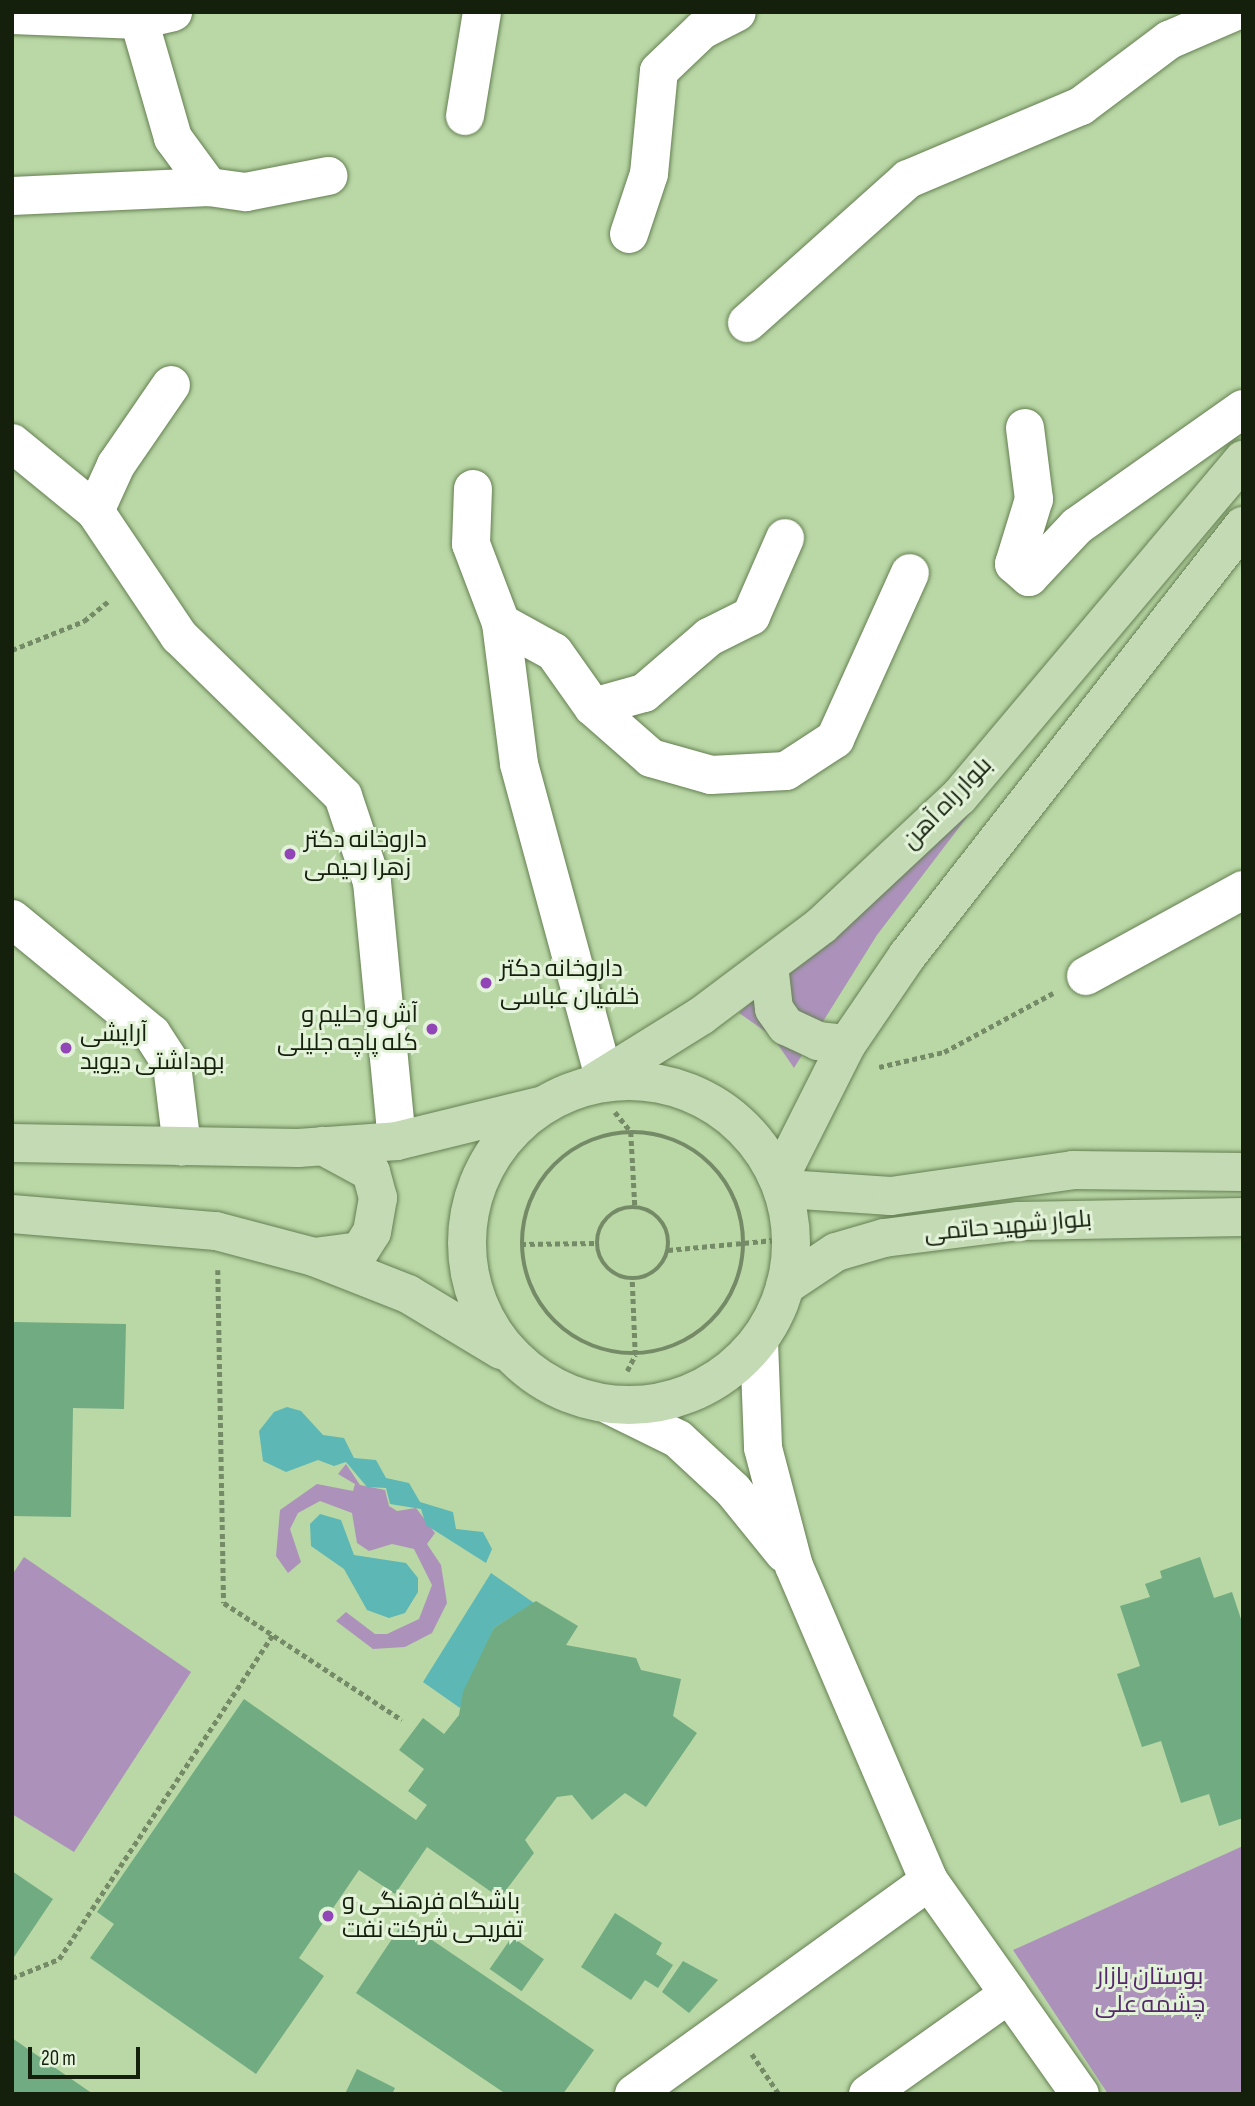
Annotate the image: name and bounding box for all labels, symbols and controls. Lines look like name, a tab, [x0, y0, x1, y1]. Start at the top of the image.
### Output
street label: بلوار راه آهن	[896, 751, 998, 855]
place label: داروخانه دکتر زهرا رحیمی	[304, 826, 427, 882]
marker: داروخانه دکتر زهرا رحیمی	[282, 846, 298, 862]
place label: داروخانه دکتر خلفیان عباسی	[500, 955, 639, 1011]
marker: داروخانه دکتر خلفیان عباسی	[478, 975, 494, 991]
place label: آش و حلیم و کله پاچه جلیلی	[277, 1001, 418, 1057]
place label: آرایشی بهداشتی دیوید	[80, 1020, 225, 1076]
marker: آش و حلیم و کله پاچه جلیلی	[424, 1021, 440, 1037]
marker: آرایشی بهداشتی دیوید	[58, 1040, 74, 1056]
street label: بلوار شهید حاتمی	[923, 1204, 1093, 1248]
place label: باشگاه فرهنگی و تفریحی شرکت نفت	[342, 1888, 523, 1944]
marker: باشگاه فرهنگی و تفریحی شرکت نفت	[320, 1908, 336, 1924]
park label: بوستان بازار چشمه علی	[1095, 1963, 1205, 2019]
scale bar	[32, 2032, 144, 2076]
text: 20 m	[41, 2046, 76, 2071]

